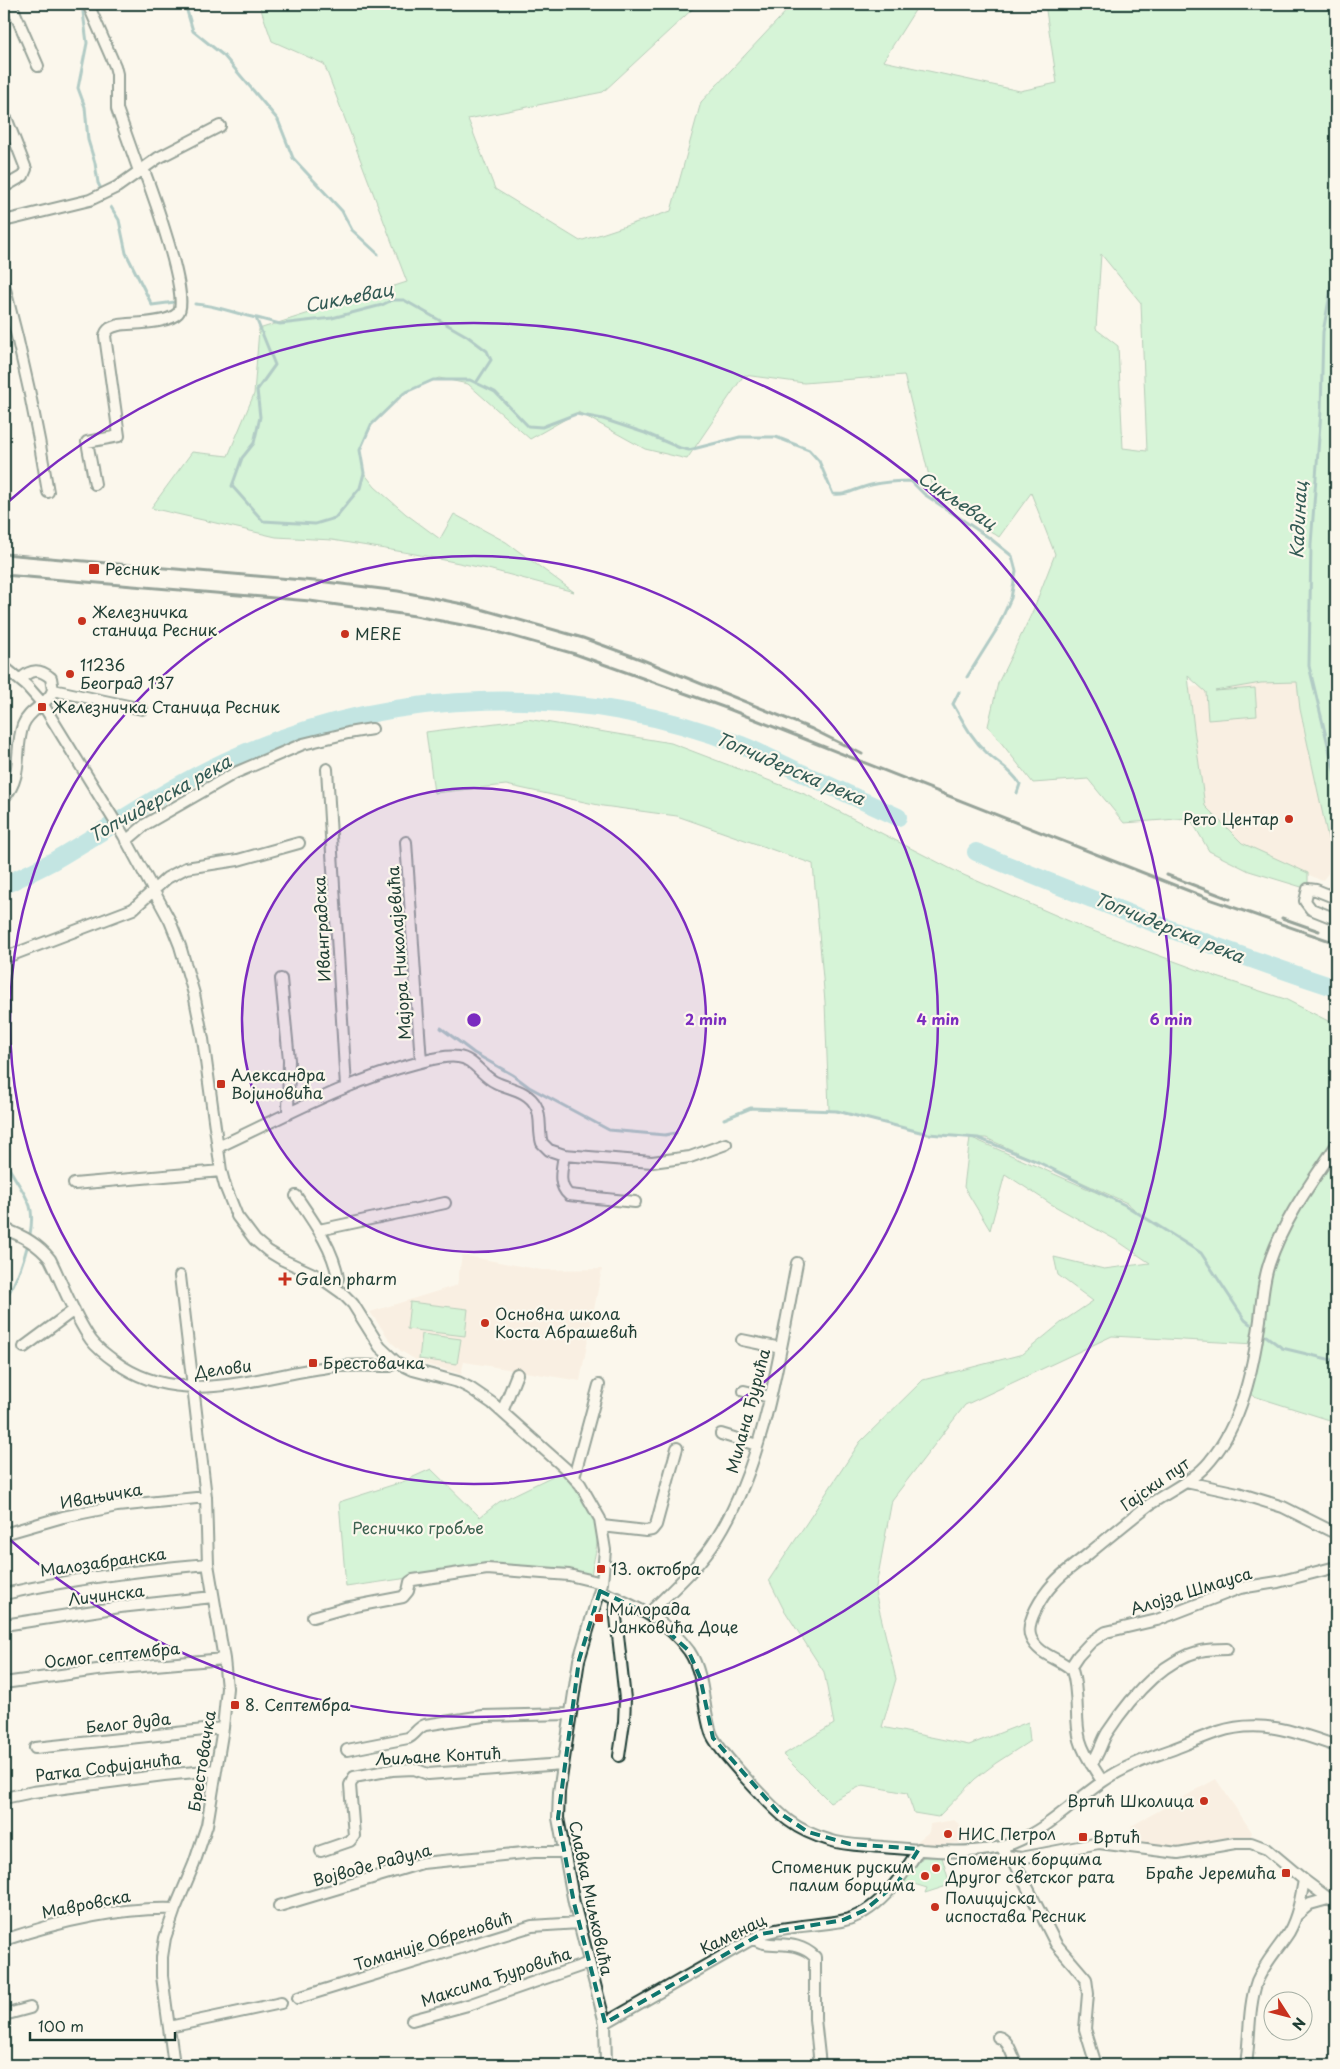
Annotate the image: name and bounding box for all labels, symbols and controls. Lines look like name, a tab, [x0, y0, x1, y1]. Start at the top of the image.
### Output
water label: Сикљевац	[302, 275, 395, 318]
water label: Сикљевац	[913, 464, 1003, 536]
water label: Кадинац	[1282, 480, 1313, 559]
place label: Ресник	[105, 556, 160, 580]
marker: Ресник	[87, 562, 101, 576]
place label: Железничка станица Ресник	[92, 599, 217, 641]
marker: Железничка станица Ресник	[76, 615, 88, 627]
place label: MERE	[355, 621, 402, 645]
marker: MERE	[339, 628, 351, 640]
place label: 11236 Београд 137	[80, 652, 174, 694]
marker: 11236 Београд 137	[64, 668, 76, 680]
place label: Железничка Станица Ресник	[52, 694, 280, 718]
marker: Железничка Станица Ресник	[36, 701, 48, 713]
water label: Топчидерска река	[712, 724, 870, 812]
water label: Топчидерска река	[83, 747, 236, 848]
place label: Рето Центар	[1183, 806, 1279, 830]
marker: Рето Центар	[1283, 813, 1295, 825]
street label: Мајора Николајевића	[380, 865, 416, 1041]
street label: Иванградска	[306, 876, 336, 983]
water label: Топчидерска река	[1091, 884, 1249, 969]
text: 2 min	[685, 1007, 727, 1030]
text: 4 min	[917, 1007, 959, 1030]
text: 6 min	[1150, 1007, 1192, 1030]
centre of rings	[465, 1011, 483, 1029]
place label: Александра Војиновића	[231, 1062, 325, 1104]
marker: Александра Војиновића	[215, 1078, 227, 1090]
place label: Galen pharm	[295, 1266, 397, 1290]
marker: Galen pharm	[279, 1273, 291, 1285]
place label: Основна школа Коста Абрашевић	[495, 1301, 638, 1343]
marker: Основна школа Коста Абрашевић	[479, 1317, 491, 1329]
street label: Милана Ђурића	[719, 1346, 775, 1476]
place label: Брестовачка	[323, 1350, 425, 1374]
street label: Делови	[192, 1353, 253, 1384]
marker: Брестовачка	[307, 1357, 319, 1369]
street label: Гајски пут	[1115, 1450, 1194, 1516]
street label: Ивањичка	[58, 1476, 144, 1514]
park label: Ресничко гробље	[352, 1515, 484, 1539]
street label: Малозабранска	[38, 1540, 167, 1582]
place label: 13. октобра	[611, 1556, 701, 1580]
street label: Алојза Шмауса	[1127, 1560, 1254, 1620]
marker: 13. октобра	[595, 1563, 607, 1575]
street label: Личинска	[66, 1577, 145, 1611]
place label: Милорада Јанковића Доце	[609, 1596, 739, 1638]
marker: Милорада Јанковића Доце	[593, 1612, 605, 1624]
street label: Осмог септембра	[43, 1635, 181, 1673]
place label: 8. Септембра	[245, 1692, 350, 1716]
marker: 8. Септембра	[229, 1699, 241, 1711]
street label: Белог дуда	[84, 1706, 172, 1738]
street label: Брестовачка	[181, 1709, 221, 1813]
street label: Љиљане Контић	[374, 1740, 502, 1770]
street label: Ратка Софијанића	[34, 1745, 182, 1787]
place label: Вртић Школица	[1067, 1788, 1194, 1812]
marker: Вртић Школица	[1198, 1795, 1210, 1807]
street label: Славка Миљковића	[564, 1818, 620, 1977]
place label: НИС Петрол	[958, 1821, 1056, 1845]
place label: Вртић	[1093, 1824, 1140, 1848]
marker: НИС Петрол	[942, 1828, 954, 1840]
marker: Вртић	[1077, 1831, 1089, 1843]
street label: Војводе Радула	[310, 1837, 434, 1891]
place label: Споменик борцима Другог светског рата	[945, 1846, 1114, 1888]
place label: Споменик руским палим борцима	[771, 1854, 915, 1896]
place label: Браће Јеремића	[1146, 1860, 1276, 1884]
marker: Споменик борцима Другог светског рата	[930, 1862, 942, 1874]
marker: Браће Јеремића	[1280, 1867, 1292, 1879]
marker: Споменик руским палим борцима	[919, 1870, 931, 1882]
street label: Мавровска	[39, 1883, 132, 1923]
place label: Полицијска испостава Ресник	[945, 1885, 1086, 1927]
marker: Полицијска испостава Ресник	[929, 1901, 941, 1913]
street label: Томаније Обреновић	[351, 1905, 515, 1976]
street label: Каменац	[695, 1907, 770, 1959]
street label: Максима Ђуровића	[417, 1940, 574, 2012]
north arrow	[1262, 1992, 1312, 2042]
scale bar	[30, 2009, 175, 2041]
text: N	[1287, 2013, 1311, 2035]
text: 100 m	[38, 2014, 84, 2037]

